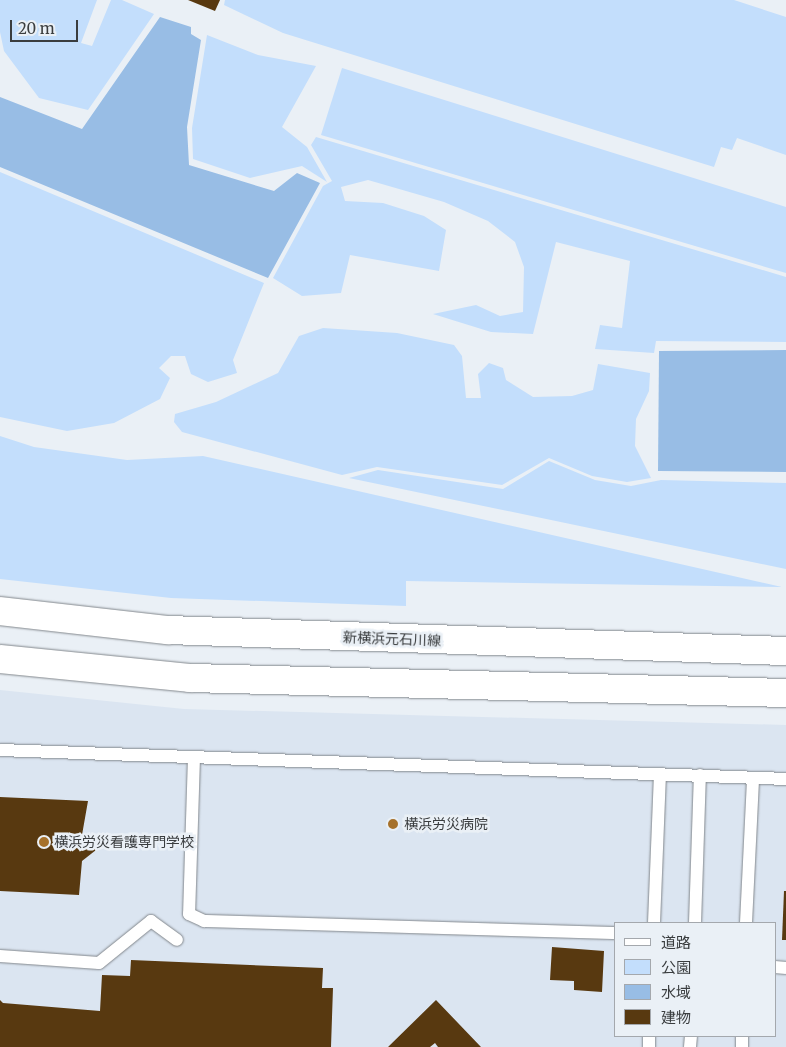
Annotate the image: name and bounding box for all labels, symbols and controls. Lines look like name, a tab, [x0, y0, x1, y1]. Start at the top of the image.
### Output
scale bar	[12, 10, 80, 42]
text: 20 m	[18, 19, 55, 38]
street label: 新横浜元石川線	[343, 629, 441, 649]
place label: 横浜労災病院	[404, 816, 488, 832]
marker: 横浜労災病院	[386, 817, 400, 831]
place label: 横浜労災看護専門学校	[54, 834, 194, 850]
marker: 横浜労災看護専門学校	[38, 836, 50, 848]
legend	[614, 922, 776, 1037]
text: 道路	[661, 933, 691, 952]
text: 公園	[661, 958, 691, 977]
text: 水域	[661, 983, 691, 1002]
text: 建物	[661, 1008, 691, 1027]

